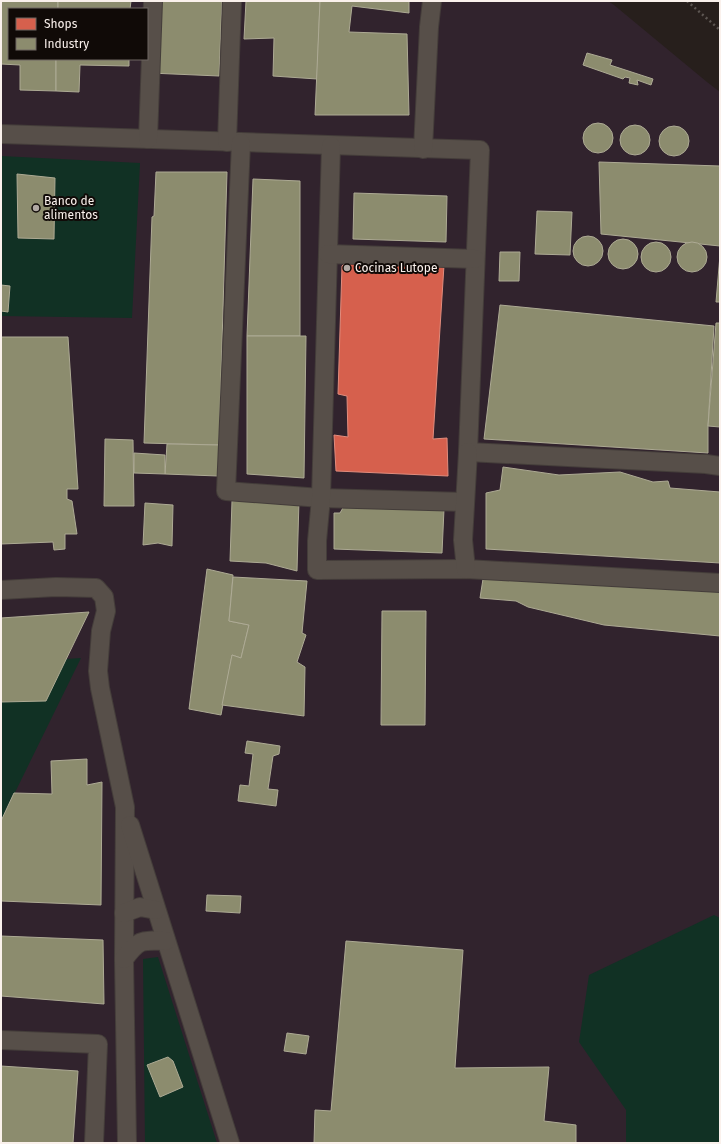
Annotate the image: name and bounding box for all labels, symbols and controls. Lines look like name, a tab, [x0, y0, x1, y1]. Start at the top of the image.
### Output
legend	[8, 8, 148, 60]
text: Shops	[44, 17, 78, 31]
text: Industry	[44, 37, 89, 51]
place label: Banco de alimentos	[44, 194, 98, 222]
marker: Banco de alimentos	[31, 203, 41, 213]
place label: Cocinas Lutope	[355, 261, 437, 275]
marker: Cocinas Lutope	[342, 263, 352, 273]

